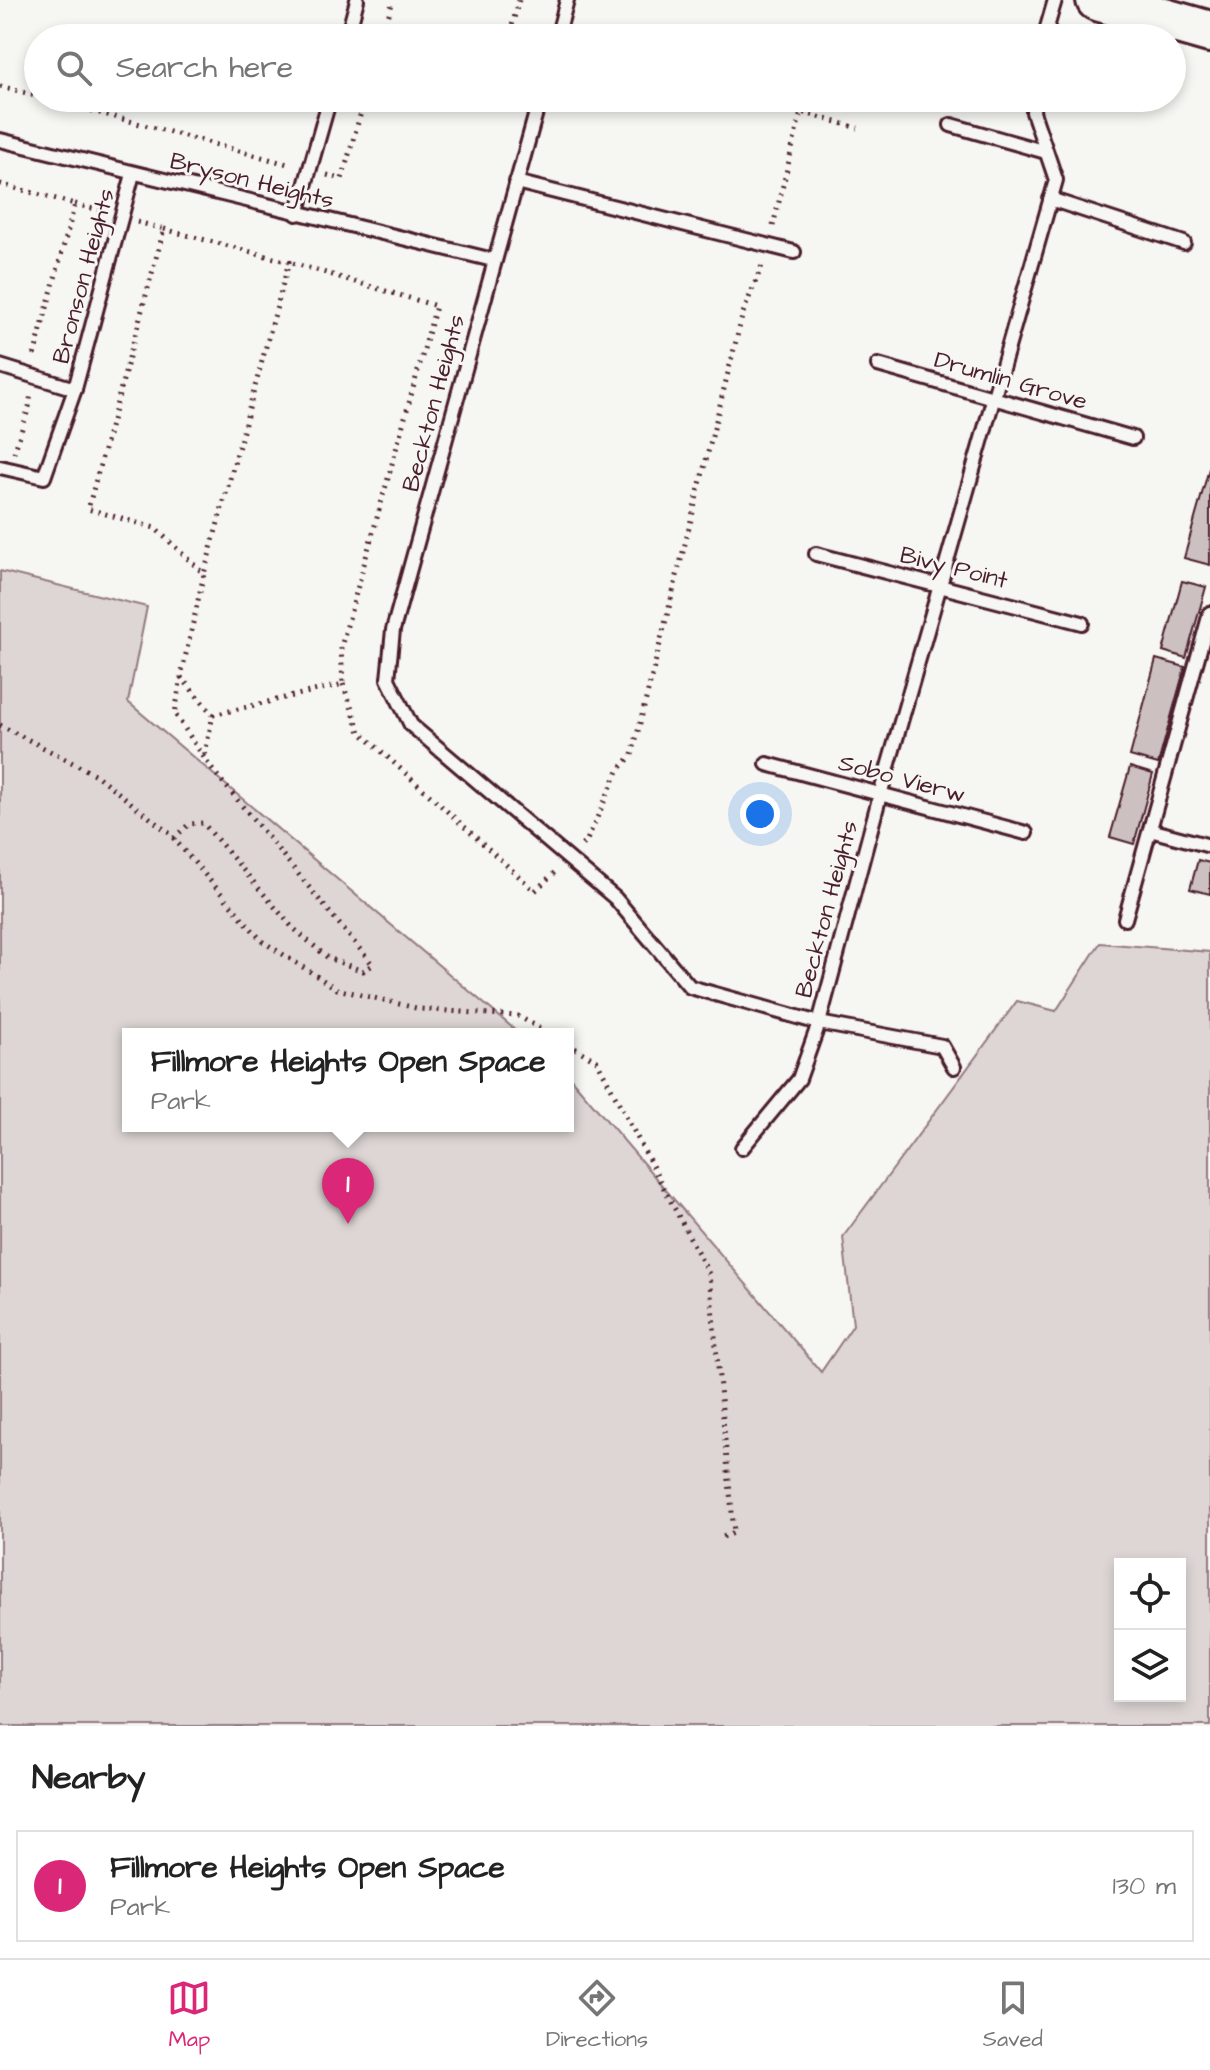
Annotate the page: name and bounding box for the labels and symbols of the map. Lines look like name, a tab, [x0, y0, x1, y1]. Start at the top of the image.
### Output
street label: Bryson Heights	[166, 144, 337, 219]
street label: Bronson Heights	[44, 185, 125, 368]
street label: Beckton Heights	[394, 311, 475, 496]
street label: Drumlin Grove	[930, 343, 1091, 419]
street label: Bivy Point	[896, 538, 1012, 599]
street label: Sobo Vierw	[835, 746, 969, 812]
your location	[740, 794, 780, 834]
street label: Beckton Heights	[787, 817, 868, 1002]
pin: 1	[322, 1158, 374, 1224]

